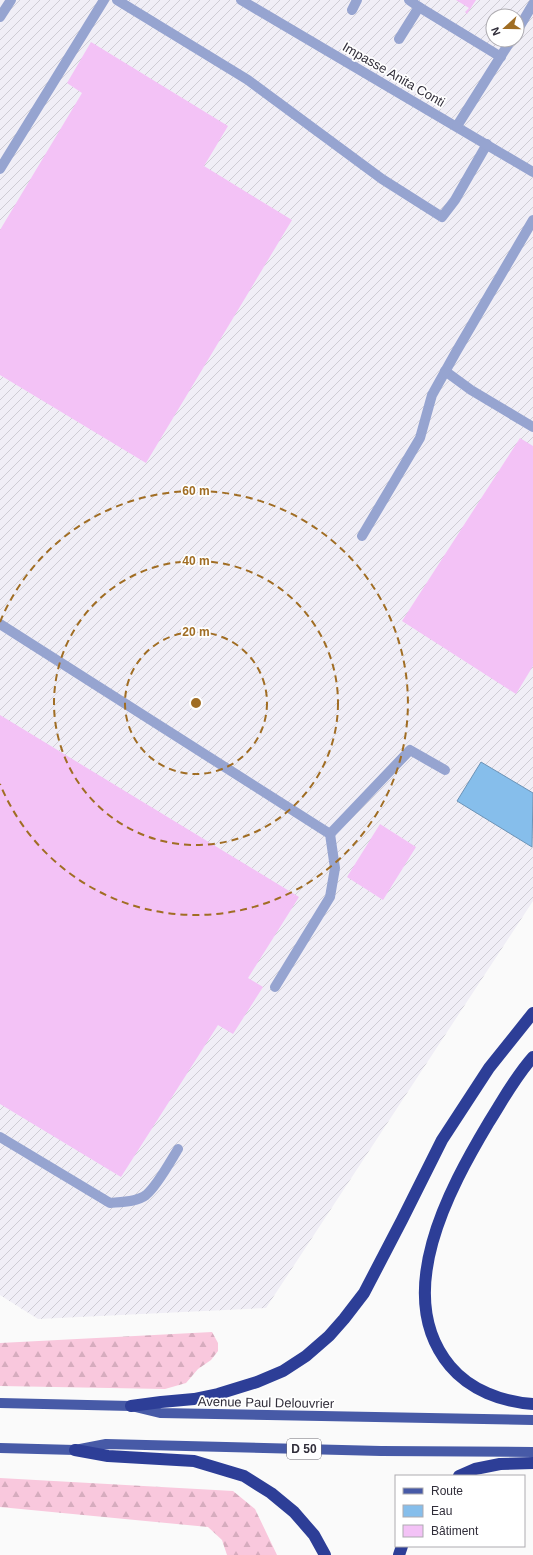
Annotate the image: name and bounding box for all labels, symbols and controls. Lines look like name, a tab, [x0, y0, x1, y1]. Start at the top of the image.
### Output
north arrow	[485, 8, 525, 48]
text: N	[489, 26, 503, 37]
street label: Impasse Anita Conti	[340, 39, 448, 110]
text: 60 m	[182, 484, 210, 498]
text: 40 m	[182, 554, 210, 568]
text: 20 m	[182, 625, 210, 639]
centre of rings	[189, 696, 203, 710]
street label: Avenue Paul Delouvrier	[198, 1394, 335, 1411]
road number: D 50	[287, 1439, 321, 1459]
legend	[395, 1475, 525, 1547]
text: Route	[431, 1484, 463, 1498]
text: Eau	[431, 1504, 452, 1518]
text: Bâtiment	[431, 1524, 479, 1538]

